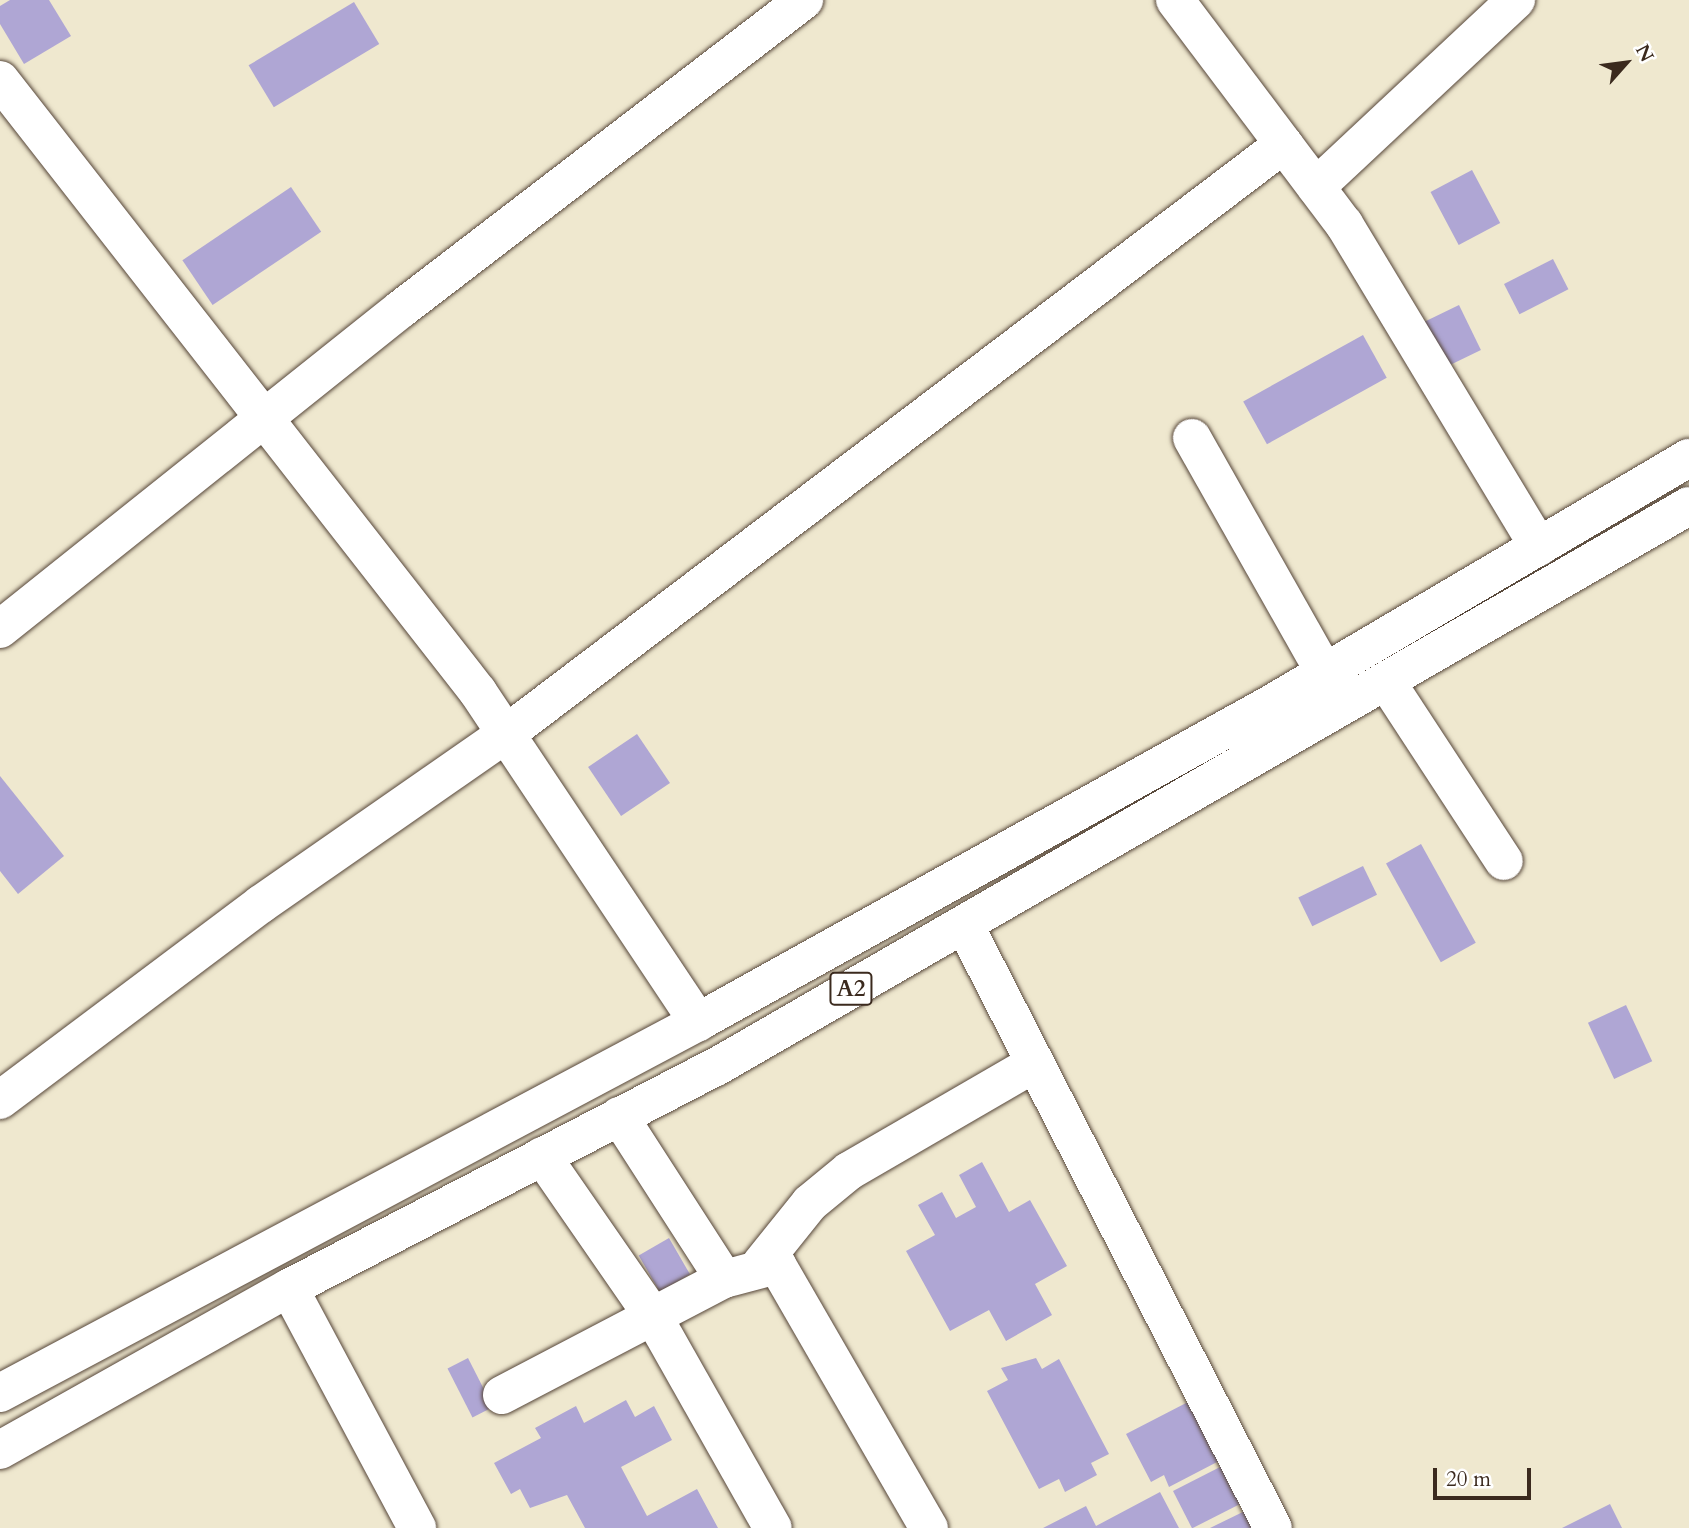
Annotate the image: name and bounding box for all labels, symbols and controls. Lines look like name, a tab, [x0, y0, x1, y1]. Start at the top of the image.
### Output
north arrow	[1591, 28, 1661, 98]
text: N	[1629, 40, 1660, 67]
road number: A2	[828, 970, 874, 1008]
scale bar	[1437, 1454, 1535, 1498]
text: 20 m	[1446, 1465, 1491, 1494]

